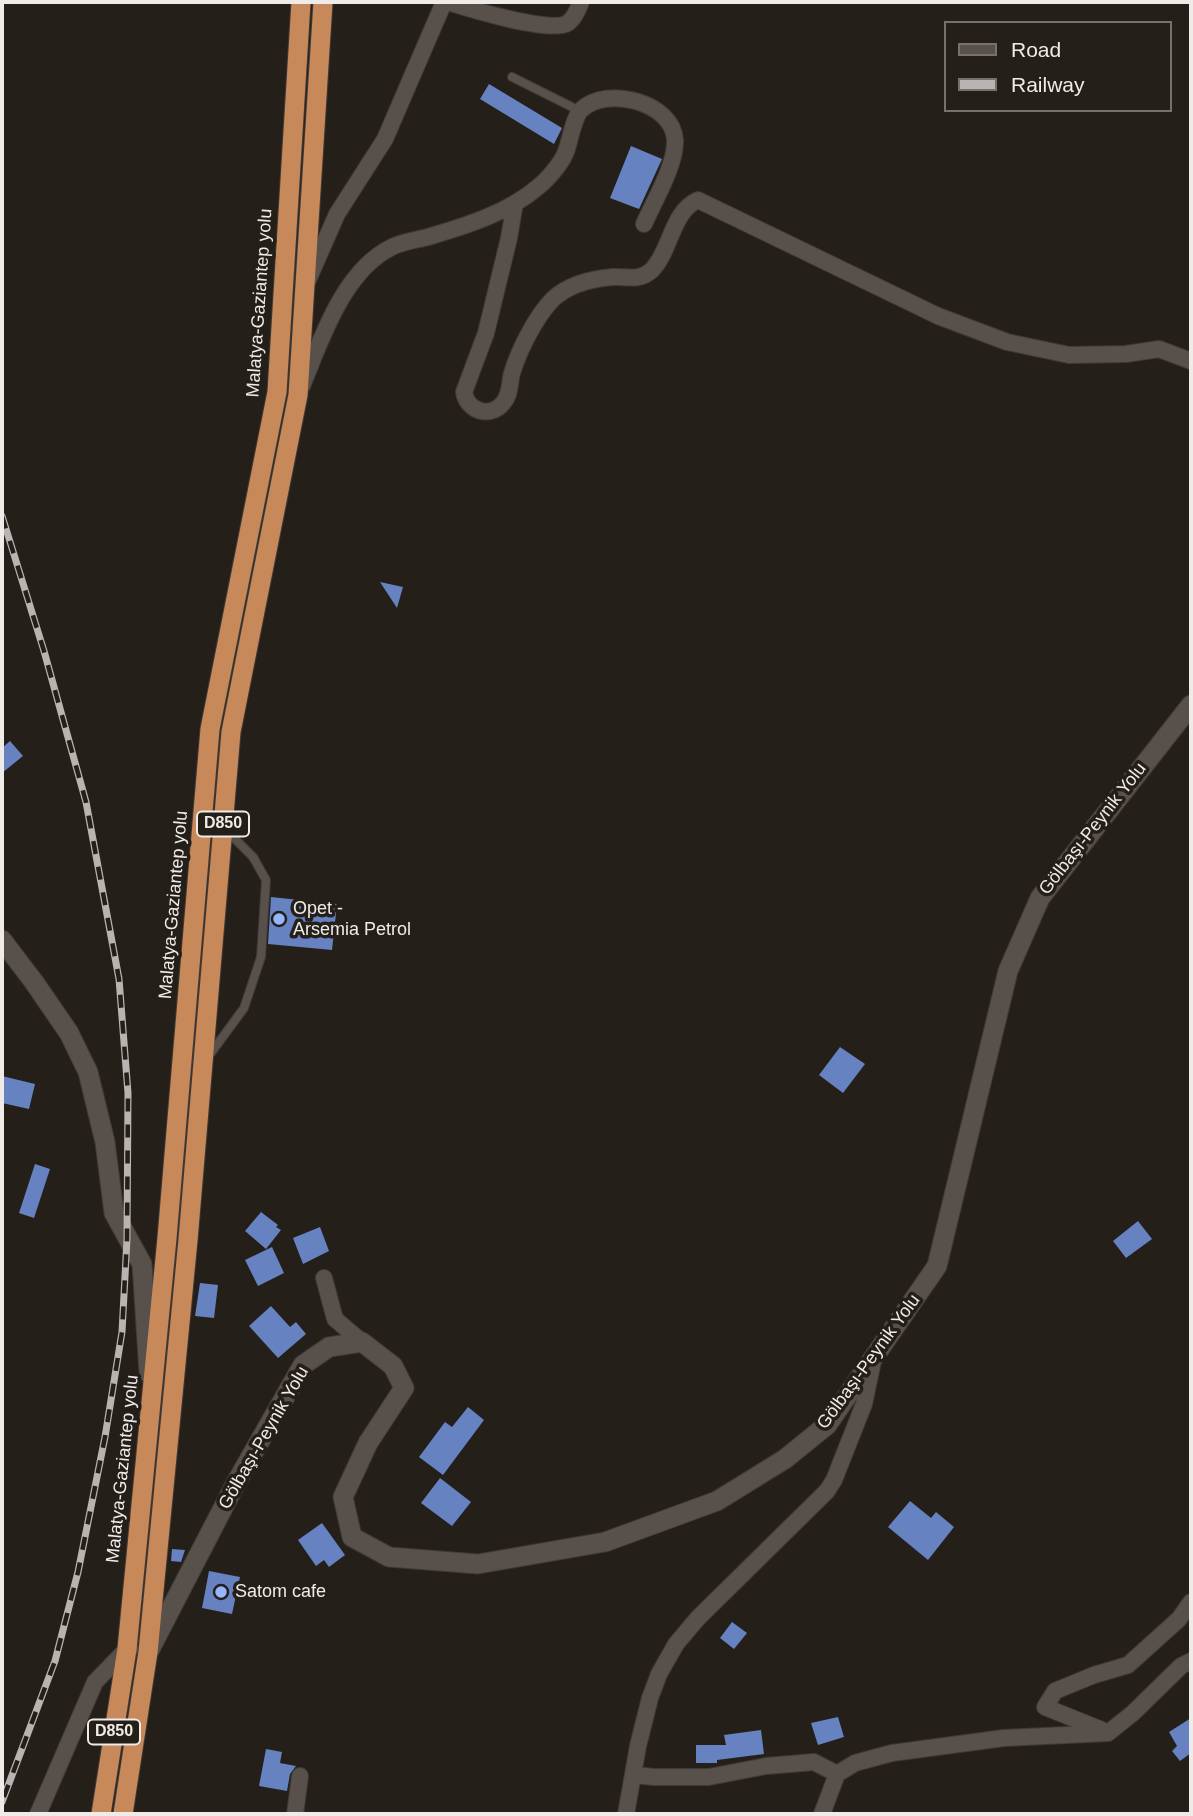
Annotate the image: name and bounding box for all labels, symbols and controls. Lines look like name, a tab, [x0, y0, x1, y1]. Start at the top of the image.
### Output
legend	[944, 21, 1172, 112]
text: Road	[1011, 38, 1061, 61]
text: Railway	[1011, 73, 1085, 96]
street label: Malatya-Gaziantep yolu	[243, 208, 277, 398]
street label: Gölbaşı-Peynik Yolu	[1035, 759, 1151, 899]
street label: Malatya-Gaziantep yolu	[155, 810, 193, 1000]
road number: D850	[197, 811, 249, 836]
place label: Opet - Arsemia Petrol	[293, 898, 411, 940]
marker: Opet - Arsemia Petrol	[271, 911, 287, 927]
street label: Gölbaşı-Peynik Yolu	[813, 1290, 925, 1434]
street label: Gölbaşı-Peynik Yolu	[214, 1363, 314, 1513]
street label: Malatya-Gaziantep yolu	[102, 1374, 144, 1564]
place label: Satom cafe	[235, 1581, 326, 1603]
marker: Satom cafe	[213, 1584, 229, 1600]
road number: D850	[88, 1720, 140, 1744]

